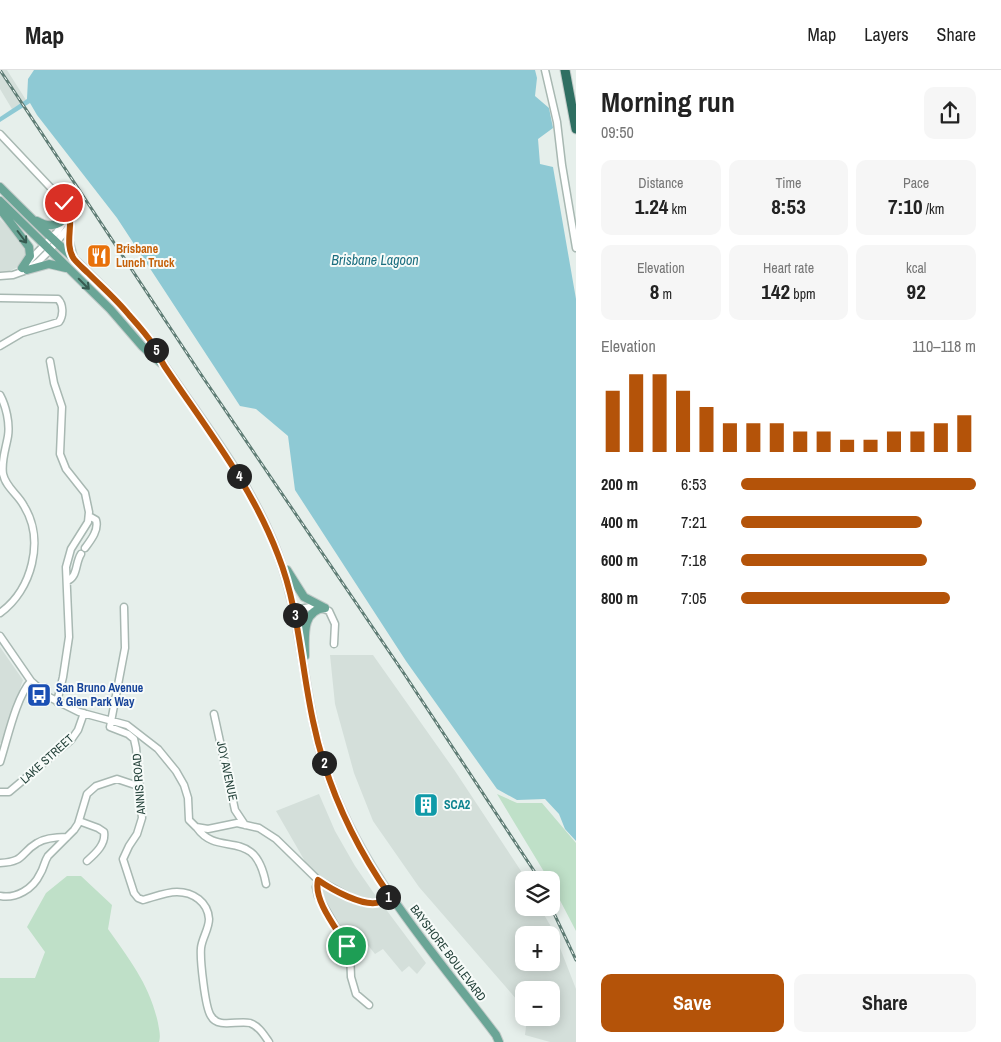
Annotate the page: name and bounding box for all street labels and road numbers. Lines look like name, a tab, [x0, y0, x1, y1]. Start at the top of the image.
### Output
street label: LAKE STREET	[17, 731, 77, 787]
street label: JOY AVENUE	[213, 740, 241, 802]
street label: ANNIS ROAD	[129, 753, 149, 816]
street label: BAYSHORE BOULEVARD	[406, 902, 490, 1004]

